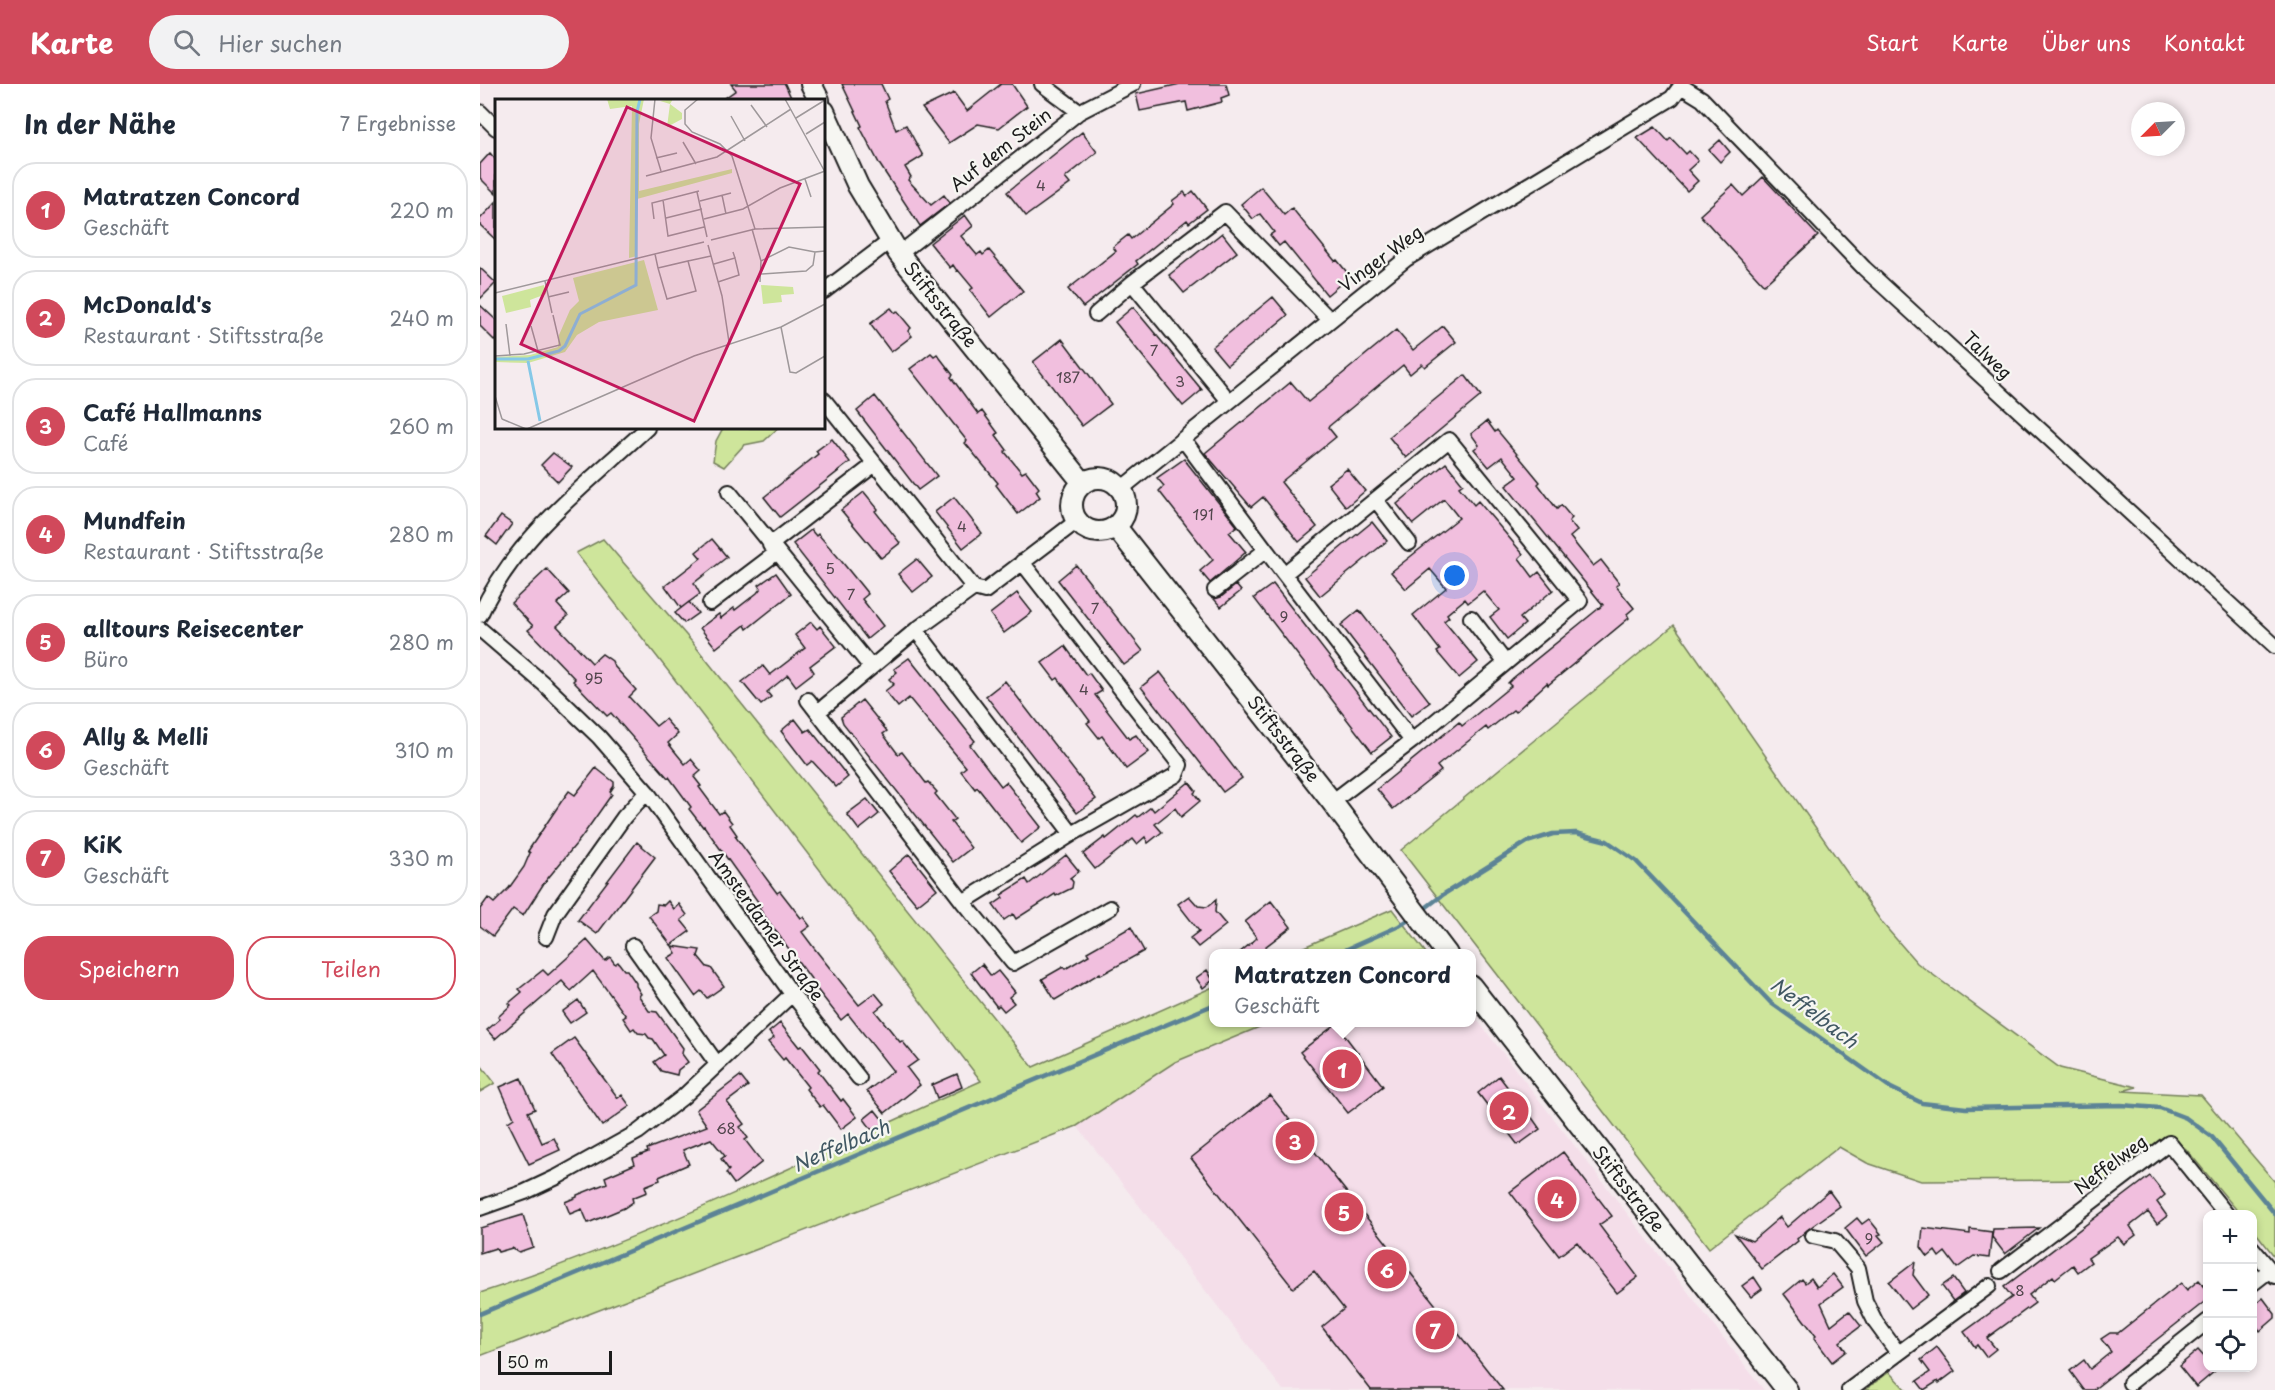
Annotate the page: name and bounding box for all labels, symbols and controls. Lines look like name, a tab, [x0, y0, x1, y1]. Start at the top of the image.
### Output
search box	[149, 15, 569, 69]
text: Karte	[30, 21, 113, 64]
icon: search	[170, 26, 203, 59]
text: Hier suchen	[218, 26, 343, 59]
text: Start	[1866, 26, 1918, 58]
text: Karte	[1951, 26, 2008, 58]
text: Über uns	[2041, 26, 2131, 58]
text: Kontakt	[2164, 26, 2245, 58]
inset map	[495, 99, 825, 429]
street label: Auf dem Stein	[944, 100, 1057, 197]
north arrow	[2131, 102, 2185, 156]
text: In der Nähe	[24, 104, 176, 143]
text: 7 Ergebnisse	[340, 108, 456, 138]
house number: 4	[1036, 173, 1046, 196]
text: Matratzen Concord	[83, 179, 300, 212]
text: 1	[41, 195, 50, 225]
text: 220 m	[390, 195, 454, 225]
text: Geschäft	[83, 212, 169, 242]
street label: Vinger Weg	[1332, 218, 1428, 298]
street label: Stiftsstraße	[898, 255, 984, 353]
text: McDonald's	[83, 287, 212, 320]
text: 2	[38, 303, 53, 333]
text: 240 m	[389, 303, 454, 333]
text: Restaurant · Stiftsstraße	[83, 320, 324, 350]
street label: Talweg	[1957, 325, 2019, 385]
house number: 7	[1150, 338, 1159, 361]
house number: 187	[1056, 365, 1080, 388]
house number: 3	[1175, 369, 1185, 392]
text: Café Hallmanns	[83, 395, 262, 428]
text: 3	[39, 411, 52, 441]
text: 260 m	[389, 411, 454, 441]
text: Café	[83, 428, 128, 458]
house number: 191	[1192, 502, 1214, 525]
text: Mundfein	[83, 503, 186, 536]
house number: 4	[957, 514, 967, 537]
text: 4	[39, 519, 52, 549]
text: 280 m	[389, 519, 454, 549]
text: Restaurant · Stiftsstraße	[83, 536, 324, 566]
house number: 5	[825, 556, 835, 579]
your location	[1440, 561, 1469, 590]
house number: 7	[847, 582, 856, 605]
house number: 7	[1091, 596, 1100, 619]
house number: 9	[1280, 604, 1288, 627]
text: alltours Reisecenter	[83, 611, 303, 644]
text: 5	[39, 627, 52, 657]
text: 280 m	[389, 627, 454, 657]
text: Büro	[83, 644, 128, 674]
house number: 95	[585, 666, 603, 689]
house number: 4	[1079, 677, 1089, 700]
street label: Stiftsstraße	[1241, 689, 1327, 787]
text: Ally & Melli	[83, 719, 208, 752]
text: 6	[38, 735, 53, 765]
text: 310 m	[394, 735, 454, 765]
text: Geschäft	[83, 752, 169, 782]
text: KiK	[83, 827, 122, 860]
text: 7	[40, 843, 51, 873]
text: 330 m	[388, 843, 454, 873]
street label: Amsterdamer Straße	[703, 844, 831, 1006]
text: Geschäft	[83, 860, 169, 890]
button: Speichern	[24, 936, 234, 1000]
button: Teilen	[246, 936, 456, 1000]
popup	[1209, 949, 1476, 1027]
text: Matratzen Concord	[1234, 957, 1451, 990]
water label: Neffelbach	[1765, 969, 1865, 1055]
text: Geschäft	[1234, 990, 1320, 1020]
pin: 1	[1322, 1046, 1362, 1092]
pin: 2	[1490, 1088, 1528, 1134]
water label: Neffelbach	[788, 1111, 894, 1179]
house number: 68	[716, 1116, 736, 1139]
pin: 3	[1276, 1118, 1314, 1164]
street label: Neffelweg	[2068, 1127, 2152, 1200]
street label: Stiftsstraße	[1586, 1139, 1672, 1237]
pin: 4	[1538, 1176, 1576, 1222]
pin: 5	[1324, 1190, 1364, 1234]
map controls	[2203, 1210, 2257, 1372]
button: +	[2203, 1210, 2257, 1264]
house number: 9	[1865, 1226, 1873, 1249]
pin: 6	[1368, 1246, 1406, 1292]
button: −	[2203, 1264, 2257, 1318]
house number: 8	[2015, 1278, 2025, 1301]
pin: 7	[1416, 1308, 1454, 1352]
button: locate	[2203, 1318, 2257, 1372]
scale bar	[498, 1348, 612, 1376]
text: 50 m	[507, 1349, 548, 1373]

